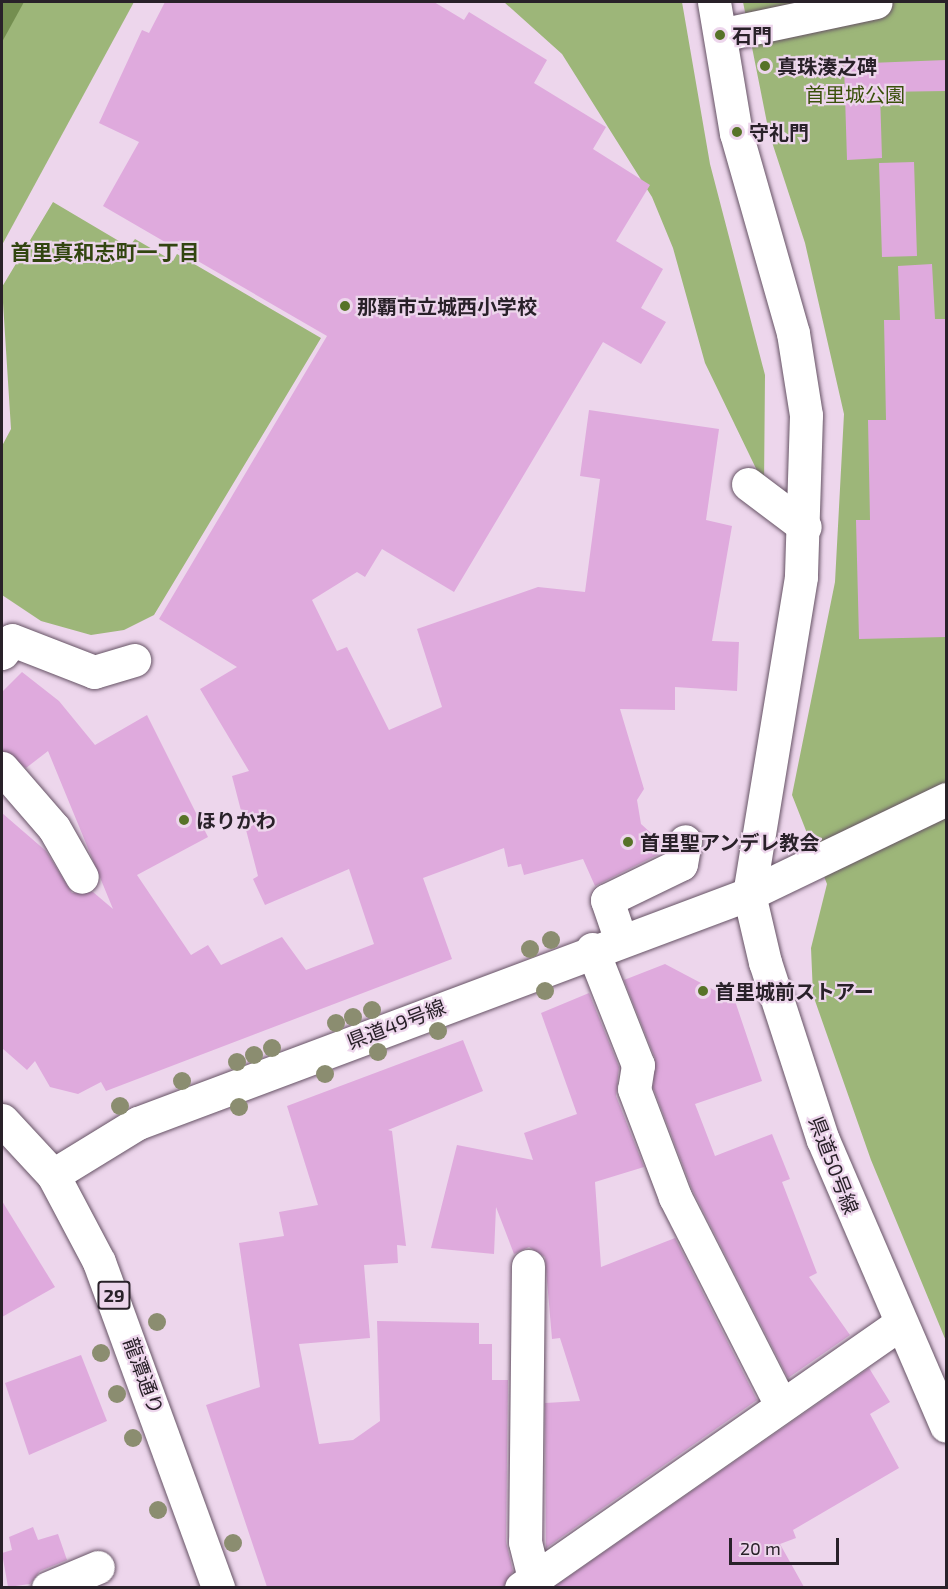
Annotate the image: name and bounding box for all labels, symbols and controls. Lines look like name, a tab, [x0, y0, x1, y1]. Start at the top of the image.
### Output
place label: 石門	[732, 23, 772, 47]
marker: 石門	[713, 28, 727, 42]
place label: 真珠湊之碑	[777, 54, 877, 78]
marker: 真珠湊之碑	[758, 59, 772, 73]
park label: 首里城公園	[805, 82, 905, 106]
place label: 守礼門	[749, 120, 809, 144]
marker: 守礼門	[730, 125, 744, 139]
district label: 首里真和志町一丁目	[11, 239, 199, 265]
place label: 那覇市立城西小学校	[357, 294, 537, 318]
marker: 那覇市立城西小学校	[338, 299, 352, 313]
place label: ほりかわ	[196, 808, 276, 832]
marker: ほりかわ	[177, 813, 191, 827]
place label: 首里聖アンデレ教会	[640, 830, 820, 854]
marker: 首里聖アンデレ教会	[621, 835, 635, 849]
place label: 首里城前ストアー	[715, 979, 874, 1003]
marker: 首里城前ストアー	[696, 984, 710, 998]
street label: 県道49号線	[343, 994, 449, 1054]
street label: 県道50号線	[804, 1113, 864, 1217]
road number: 29	[96, 1280, 132, 1310]
street label: 龍潭通り	[119, 1334, 169, 1418]
scale bar	[732, 1526, 842, 1564]
text: 20 m	[740, 1537, 781, 1559]

